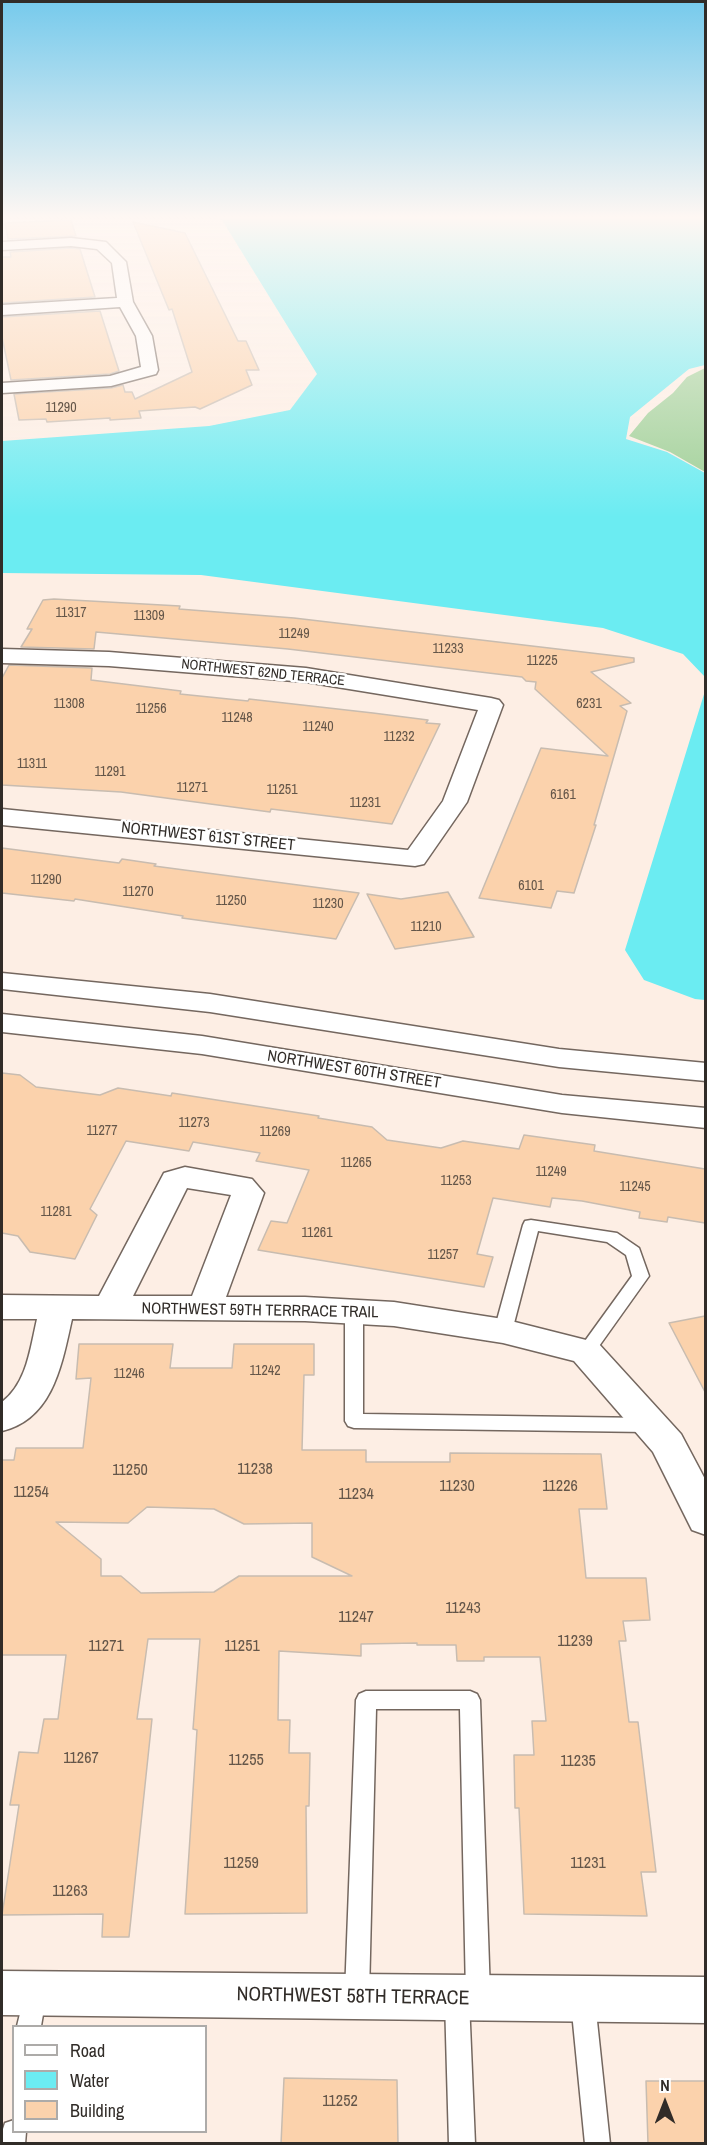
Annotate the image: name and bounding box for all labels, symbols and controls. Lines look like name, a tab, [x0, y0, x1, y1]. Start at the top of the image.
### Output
house number: 11290	[45, 400, 77, 416]
house number: 11317	[55, 605, 87, 621]
house number: 11309	[133, 608, 165, 624]
house number: 11249	[278, 626, 310, 642]
house number: 11233	[432, 641, 464, 657]
house number: 11225	[526, 653, 558, 669]
street label: NORTHWEST 62ND TERRACE	[180, 656, 346, 690]
house number: 11308	[53, 696, 85, 712]
house number: 6231	[576, 696, 602, 712]
house number: 11256	[135, 701, 167, 717]
house number: 11248	[221, 710, 253, 726]
house number: 11240	[302, 719, 334, 735]
house number: 11232	[383, 729, 415, 745]
house number: 11311	[17, 756, 47, 772]
house number: 11291	[94, 764, 126, 780]
house number: 11271	[176, 780, 208, 796]
house number: 11251	[266, 782, 298, 798]
house number: 6161	[550, 787, 576, 803]
house number: 11231	[349, 795, 381, 811]
street label: NORTHWEST 61ST STREET	[120, 818, 296, 856]
house number: 11290	[30, 872, 62, 888]
house number: 6101	[518, 878, 544, 894]
house number: 11270	[122, 884, 154, 900]
house number: 11250	[215, 893, 247, 909]
house number: 11230	[312, 896, 344, 912]
house number: 11210	[410, 919, 442, 935]
street label: NORTHWEST 60TH STREET	[266, 1047, 442, 1093]
house number: 11273	[178, 1115, 210, 1131]
house number: 11277	[86, 1123, 118, 1139]
house number: 11269	[259, 1124, 291, 1140]
house number: 11265	[340, 1155, 372, 1171]
house number: 11249	[535, 1164, 567, 1180]
house number: 11253	[440, 1173, 472, 1189]
house number: 11245	[619, 1179, 651, 1195]
house number: 11281	[40, 1204, 72, 1220]
house number: 11261	[301, 1225, 333, 1241]
house number: 11257	[427, 1247, 459, 1263]
street label: NORTHWEST 59TH TERRRACE TRAIL	[142, 1299, 378, 1323]
house number: 11242	[249, 1363, 281, 1379]
house number: 11246	[113, 1366, 145, 1382]
house number: 11238	[237, 1460, 273, 1480]
house number: 11250	[112, 1461, 148, 1481]
house number: 11230	[439, 1477, 475, 1497]
house number: 11226	[542, 1477, 578, 1497]
house number: 11254	[13, 1483, 49, 1503]
house number: 11234	[338, 1485, 374, 1505]
house number: 11243	[445, 1599, 481, 1619]
house number: 11247	[338, 1608, 374, 1628]
house number: 11239	[557, 1632, 593, 1652]
house number: 11271	[88, 1637, 124, 1657]
house number: 11251	[224, 1637, 260, 1657]
house number: 11267	[63, 1749, 99, 1769]
house number: 11255	[228, 1751, 264, 1771]
house number: 11235	[560, 1752, 596, 1772]
house number: 11259	[223, 1854, 259, 1874]
house number: 11231	[570, 1854, 606, 1874]
house number: 11263	[52, 1882, 88, 1902]
street label: NORTHWEST 58TH TERRACE	[236, 1983, 470, 2011]
legend	[12, 2025, 207, 2133]
text: Road	[70, 2038, 105, 2063]
text: Water	[70, 2068, 109, 2093]
north arrow	[635, 2073, 695, 2133]
text: N	[660, 2074, 670, 2096]
house number: 11252	[322, 2092, 358, 2112]
text: Building	[70, 2098, 124, 2123]

